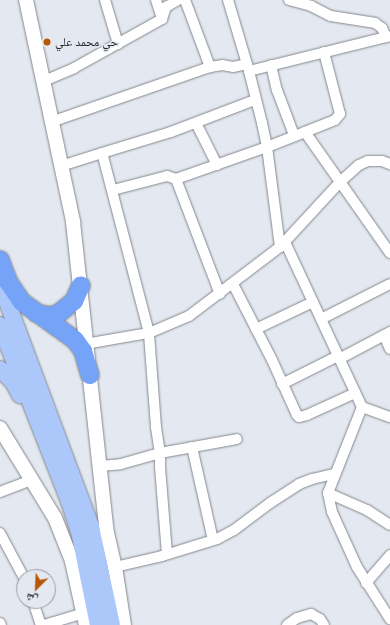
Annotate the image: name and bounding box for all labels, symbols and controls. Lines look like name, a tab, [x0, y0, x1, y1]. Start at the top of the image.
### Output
place label: حي محمد علي	[55, 35, 118, 49]
marker: حي محمد علي	[42, 37, 52, 47]
north arrow	[16, 569, 56, 609]
text: ش	[23, 590, 40, 609]

